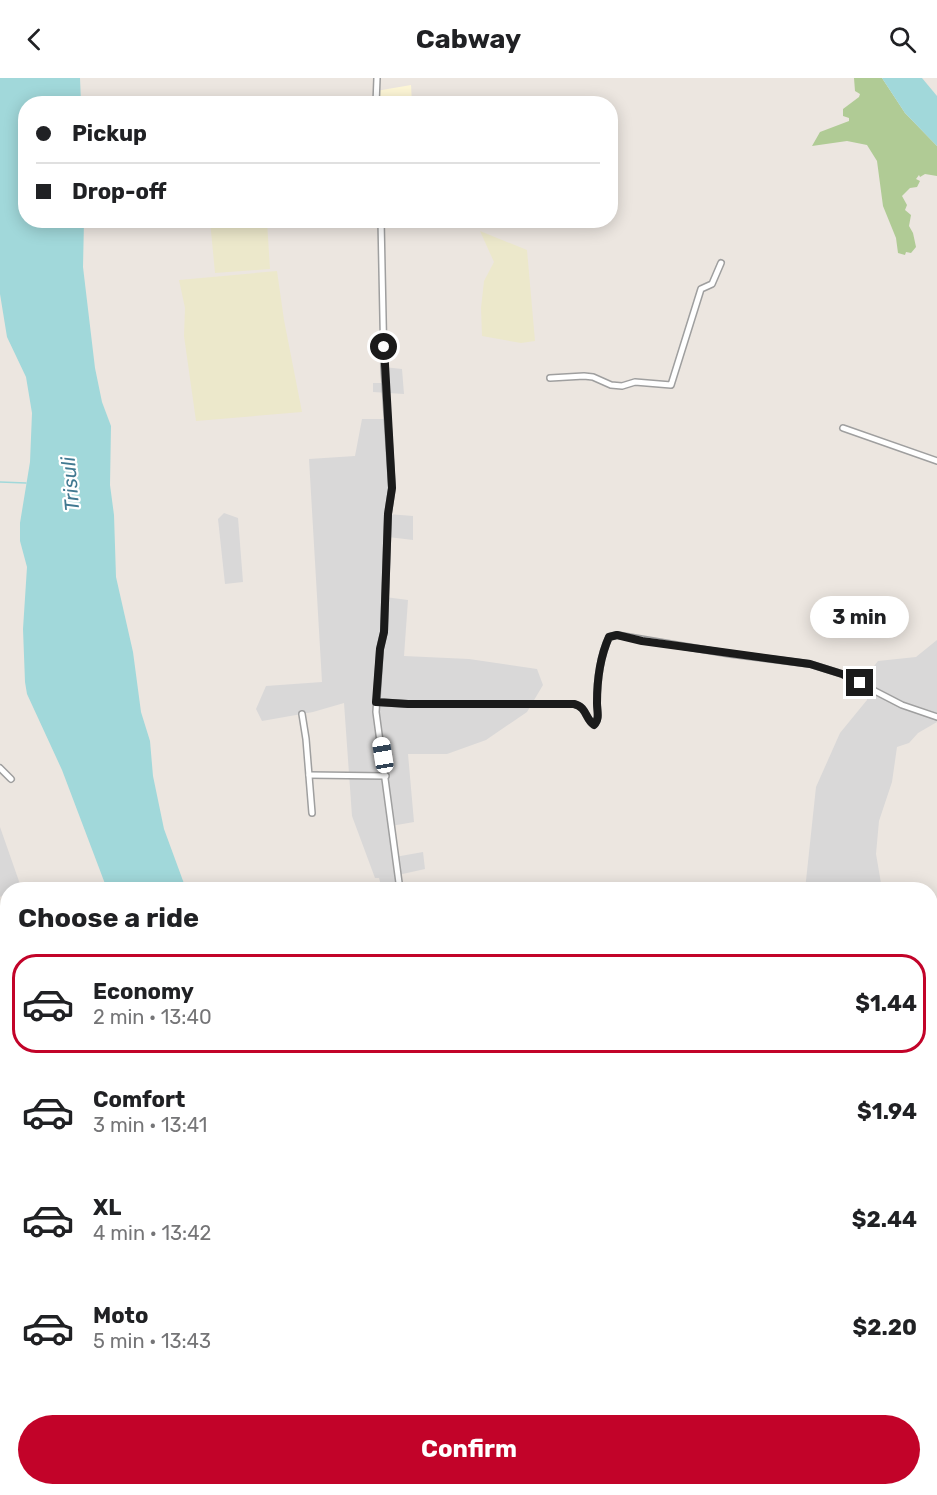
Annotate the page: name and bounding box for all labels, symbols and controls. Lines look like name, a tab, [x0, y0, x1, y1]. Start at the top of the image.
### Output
icon: back	[18, 23, 51, 56]
text: Cabway	[416, 23, 521, 55]
icon: search	[886, 23, 919, 56]
text: Pickup	[72, 120, 147, 147]
text: Drop-off	[72, 178, 167, 205]
route start	[370, 333, 397, 360]
water label: Trisuli	[56, 455, 84, 512]
callout: 3 min	[810, 596, 910, 638]
text: 3 min	[832, 605, 887, 629]
route end	[846, 669, 873, 696]
car	[371, 736, 395, 774]
text: Choose a ride	[18, 902, 199, 934]
icon: car	[21, 977, 75, 1031]
text: Economy	[93, 978, 194, 1005]
text: $1.44	[855, 990, 917, 1017]
text: 2 min · 13:40	[93, 1005, 212, 1029]
icon: car	[21, 1085, 75, 1139]
text: Comfort	[93, 1086, 185, 1113]
text: $1.94	[857, 1098, 917, 1125]
text: 3 min · 13:41	[93, 1113, 207, 1137]
icon: car	[21, 1193, 75, 1247]
text: XL	[93, 1194, 121, 1221]
text: $2.44	[852, 1206, 917, 1233]
text: 4 min · 13:42	[93, 1221, 211, 1245]
icon: car	[21, 1301, 75, 1355]
text: Moto	[93, 1302, 148, 1329]
text: $2.20	[852, 1314, 917, 1341]
text: 5 min · 13:43	[93, 1329, 211, 1353]
button: Confirm	[18, 1415, 920, 1484]

